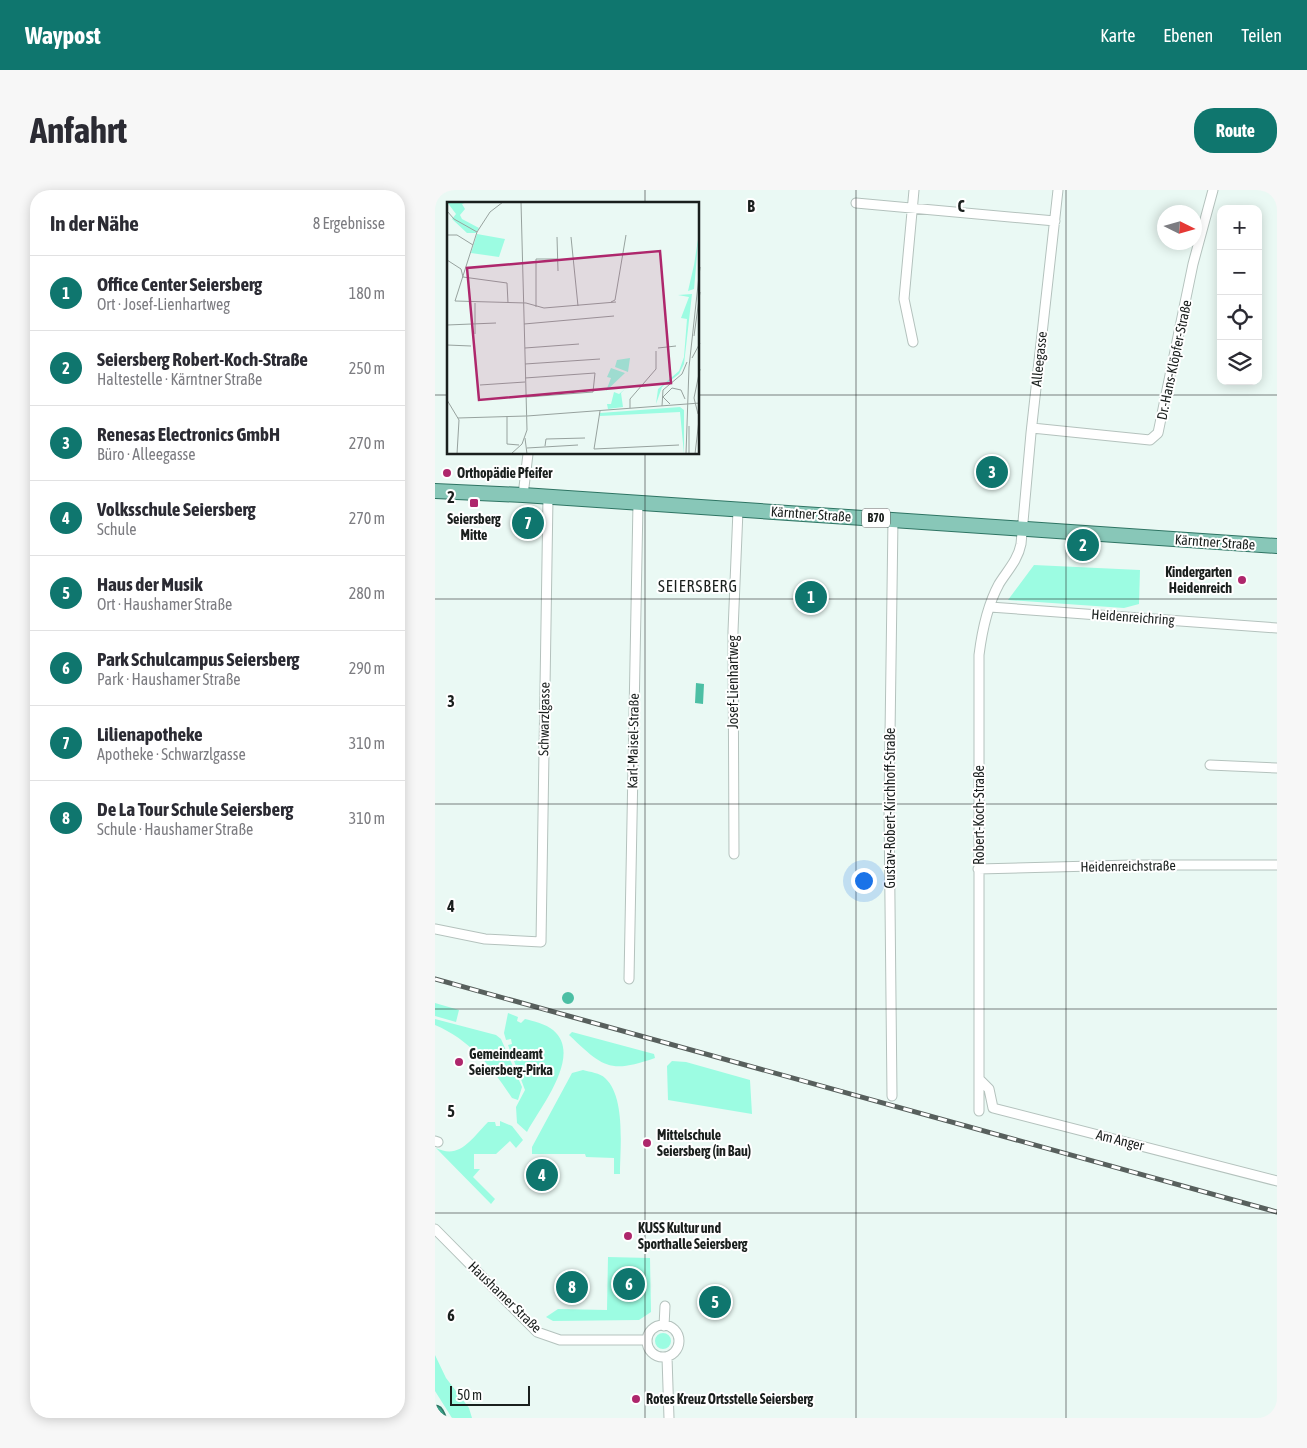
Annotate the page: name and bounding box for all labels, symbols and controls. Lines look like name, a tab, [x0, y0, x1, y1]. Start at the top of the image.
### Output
text: Waypost	[25, 22, 101, 49]
text: Karte	[1100, 25, 1135, 46]
text: Ebenen	[1163, 25, 1213, 46]
text: Teilen	[1241, 25, 1282, 46]
button: Route	[1194, 108, 1277, 153]
text: Anfahrt	[30, 110, 127, 150]
text: B	[747, 197, 755, 215]
text: C	[957, 197, 965, 215]
inset map	[447, 202, 700, 455]
north arrow	[1157, 205, 1202, 250]
map controls	[1217, 205, 1262, 385]
button: +	[1217, 205, 1262, 250]
text: In der Nähe	[50, 211, 139, 235]
text: 8 Ergebnisse	[313, 214, 385, 232]
button: −	[1217, 250, 1262, 295]
text: Office Center Seiersberg	[97, 273, 262, 295]
text: 1	[62, 284, 70, 302]
text: 180 m	[349, 284, 385, 302]
text: Ort · Josef-Lienhartweg	[97, 295, 230, 313]
button: locate	[1217, 295, 1262, 340]
street label: Dr.-Hans-Klöpfer-Straße	[1153, 299, 1195, 421]
street label: Alleegasse	[1028, 331, 1050, 387]
button: layers	[1217, 340, 1262, 385]
text: Seiersberg Robert-Koch-Straße	[97, 348, 308, 370]
text: 2	[62, 359, 70, 377]
text: 250 m	[349, 359, 385, 377]
text: Haltestelle · Kärntner Straße	[97, 370, 262, 388]
text: Renesas Electronics GmbH	[97, 423, 280, 445]
text: 3	[62, 434, 70, 452]
text: 270 m	[349, 434, 385, 452]
text: Büro · Alleegasse	[97, 445, 196, 463]
pin: 3	[976, 453, 1008, 491]
place label: Orthopädie Pfeifer	[457, 465, 553, 481]
marker: Orthopädie Pfeifer	[441, 467, 453, 479]
text: 2	[447, 488, 455, 506]
marker: Seiersberg Mitte	[468, 497, 480, 509]
text: Volksschule Seiersberg	[97, 498, 256, 520]
street label: Kärntner Straße	[770, 503, 852, 525]
pin: 7	[512, 504, 544, 542]
road number: B70	[862, 508, 890, 528]
text: 4	[62, 509, 70, 527]
text: 270 m	[349, 509, 385, 527]
place label: Seiersberg Mitte	[447, 511, 502, 543]
text: Schule	[97, 520, 136, 538]
pin: 2	[1067, 526, 1099, 564]
street label: Kärntner Straße	[1174, 531, 1256, 553]
place label: Kindergarten Heidenreich	[1165, 564, 1232, 596]
text: Haus der Musik	[97, 573, 203, 595]
marker: Kindergarten Heidenreich	[1236, 574, 1248, 586]
district label: SEIERSBERG	[658, 577, 738, 595]
pin: 1	[795, 578, 827, 616]
text: 5	[62, 584, 70, 602]
text: 280 m	[349, 584, 385, 602]
text: Ort · Haushamer Straße	[97, 595, 232, 613]
street label: Heidenreichring	[1091, 606, 1175, 628]
street label: Josef-Lienhartweg	[725, 635, 741, 729]
text: Park Schulcampus Seiersberg	[97, 648, 299, 670]
text: 6	[62, 659, 70, 677]
text: 290 m	[349, 659, 385, 677]
text: Park · Haushamer Straße	[97, 670, 241, 688]
street label: Schwarzlgasse	[535, 682, 553, 756]
text: 3	[447, 692, 455, 710]
street label: Karl-Maisel-Straße	[624, 693, 642, 789]
text: Lilienapotheke	[97, 723, 203, 745]
street label: Gustav-Robert-Kirchhoff-Straße	[882, 728, 898, 888]
text: 7	[62, 734, 70, 752]
text: 310 m	[349, 734, 385, 752]
text: Apotheke · Schwarzlgasse	[97, 745, 246, 763]
street label: Robert-Koch-Straße	[971, 765, 987, 865]
text: De La Tour Schule Seiersberg	[97, 798, 293, 820]
text: 8	[62, 809, 70, 827]
text: 310 m	[349, 809, 385, 827]
text: Schule · Haushamer Straße	[97, 820, 253, 838]
street label: Heidenreichstraße	[1080, 857, 1176, 875]
your location	[851, 868, 877, 894]
text: 4	[446, 897, 455, 915]
place label: Gemeindeamt Seiersberg-Pirka	[469, 1046, 553, 1078]
marker: Gemeindeamt Seiersberg-Pirka	[453, 1056, 465, 1068]
text: 5	[447, 1102, 455, 1120]
street label: Am Anger	[1094, 1126, 1146, 1154]
place label: Mittelschule Seiersberg (in Bau)	[657, 1127, 751, 1159]
marker: Mittelschule Seiersberg (in Bau)	[641, 1137, 653, 1149]
pin: 4	[526, 1156, 558, 1194]
place label: KUSS Kultur und Sporthalle Seiersberg	[638, 1220, 749, 1252]
marker: KUSS Kultur und Sporthalle Seiersberg	[622, 1230, 634, 1242]
street label: Haushamer Straße	[465, 1258, 545, 1336]
pin: 6	[613, 1265, 645, 1303]
pin: 8	[556, 1268, 588, 1306]
pin: 5	[699, 1283, 731, 1321]
text: 6	[447, 1306, 455, 1324]
scale bar	[450, 1383, 530, 1406]
text: 50 m	[457, 1387, 482, 1403]
place label: Rotes Kreuz Ortsstelle Seiersberg	[646, 1391, 814, 1407]
marker: Rotes Kreuz Ortsstelle Seiersberg	[630, 1393, 642, 1405]

